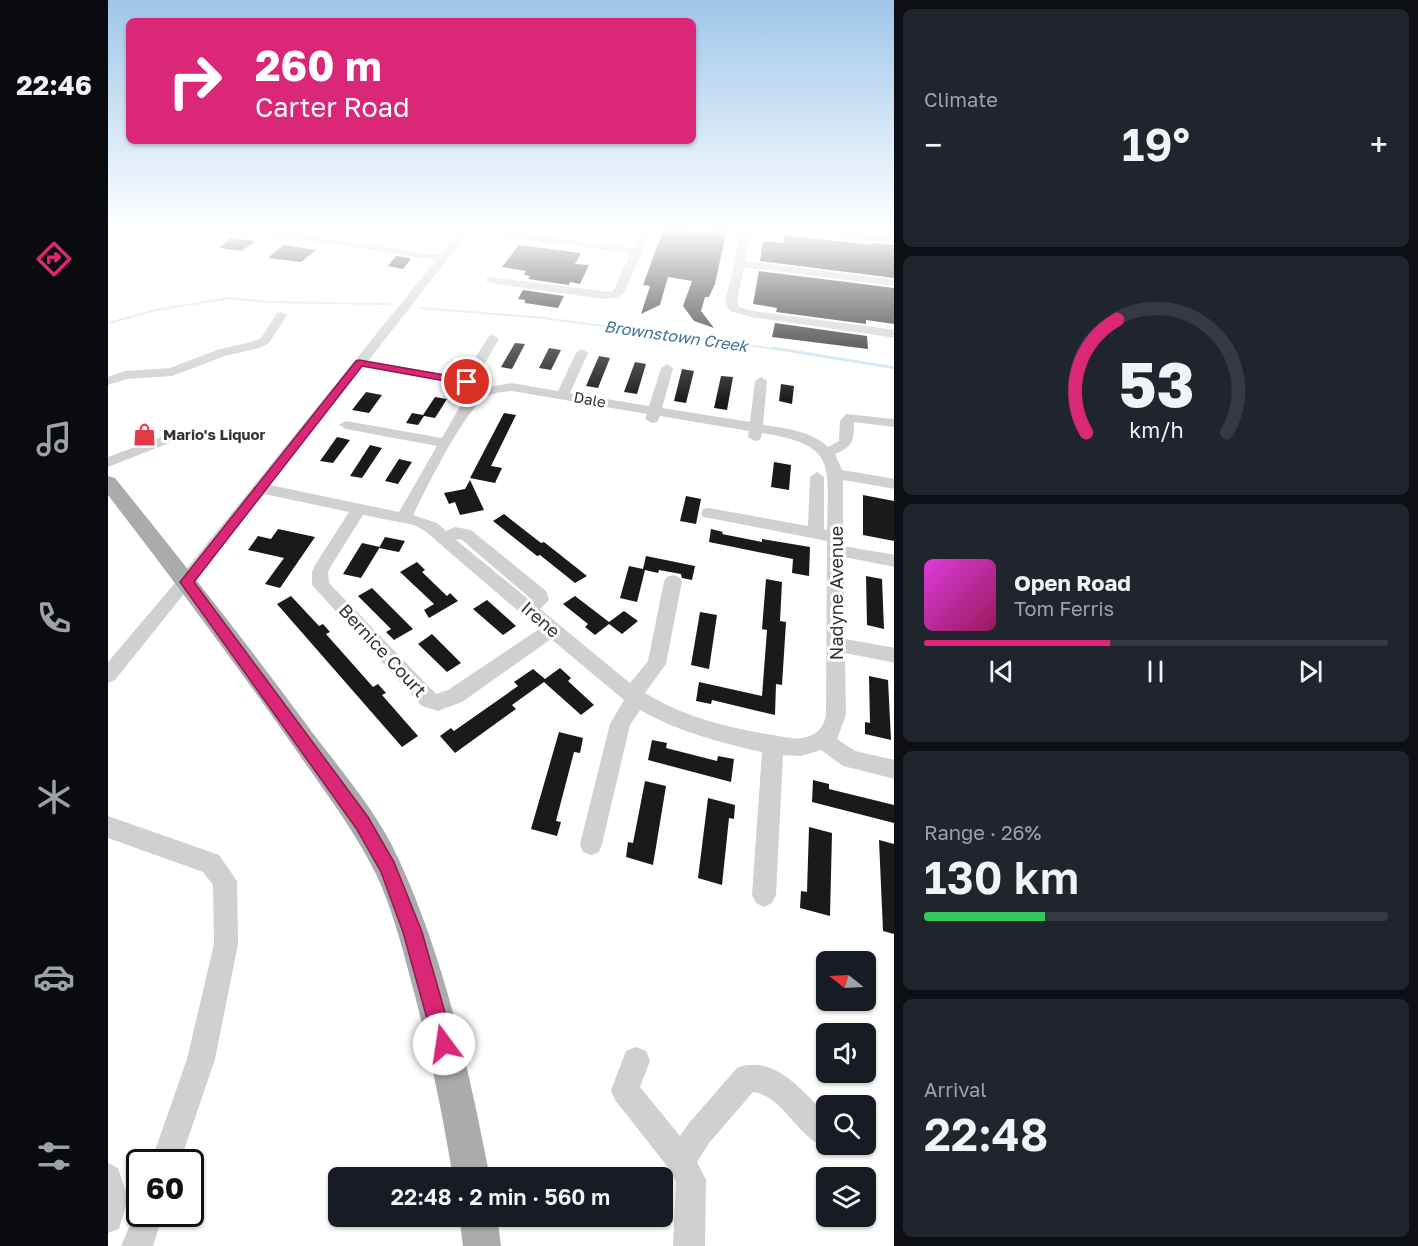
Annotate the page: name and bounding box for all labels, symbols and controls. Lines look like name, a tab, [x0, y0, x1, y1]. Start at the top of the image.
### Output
text: 260 m	[255, 40, 382, 90]
icon: right	[156, 42, 234, 120]
text: 22:46	[16, 69, 92, 101]
text: Climate	[924, 87, 998, 111]
text: Carter Road	[255, 91, 410, 123]
text: 19°	[1122, 117, 1190, 171]
text: −	[924, 125, 942, 164]
text: +	[1370, 125, 1388, 164]
icon: directions	[33, 238, 75, 280]
water label: Brownstown Creek	[603, 316, 751, 356]
text: 53	[1118, 346, 1194, 421]
pin	[441, 356, 492, 407]
icon: arrive	[450, 365, 483, 398]
street label: Dale	[573, 387, 608, 411]
text: km/h	[1129, 417, 1183, 443]
icon: music	[33, 418, 75, 460]
shop icon: Mario's Liquor	[132, 421, 158, 447]
place label: Mario's Liquor	[163, 425, 265, 443]
street label: Nadyne Avenue	[825, 526, 847, 660]
text: Open Road	[1014, 569, 1131, 596]
street label: Irene	[517, 596, 565, 642]
text: Tom Ferris	[1014, 596, 1114, 620]
icon: phone	[33, 597, 75, 639]
street label: Bernice Court	[334, 599, 432, 701]
icon: previous	[985, 655, 1018, 688]
icon: pause	[1139, 655, 1172, 688]
icon: next	[1294, 655, 1327, 688]
icon: climate	[33, 776, 75, 818]
text: Range · 26%	[924, 820, 1041, 844]
text: 130 km	[924, 850, 1079, 904]
north arrow	[816, 951, 876, 1011]
map controls	[816, 951, 876, 1227]
icon: car	[33, 956, 75, 998]
position arrow	[412, 1012, 476, 1076]
button: sound	[816, 1023, 876, 1083]
text: Arrival	[924, 1077, 987, 1101]
button: search	[816, 1095, 876, 1155]
text: 22:48	[924, 1107, 1048, 1161]
icon: filters	[33, 1135, 75, 1177]
speed limit sign: 60	[126, 1149, 204, 1227]
button: layers	[816, 1167, 876, 1227]
text: 22:48 · 2 min · 560 m	[391, 1183, 610, 1210]

